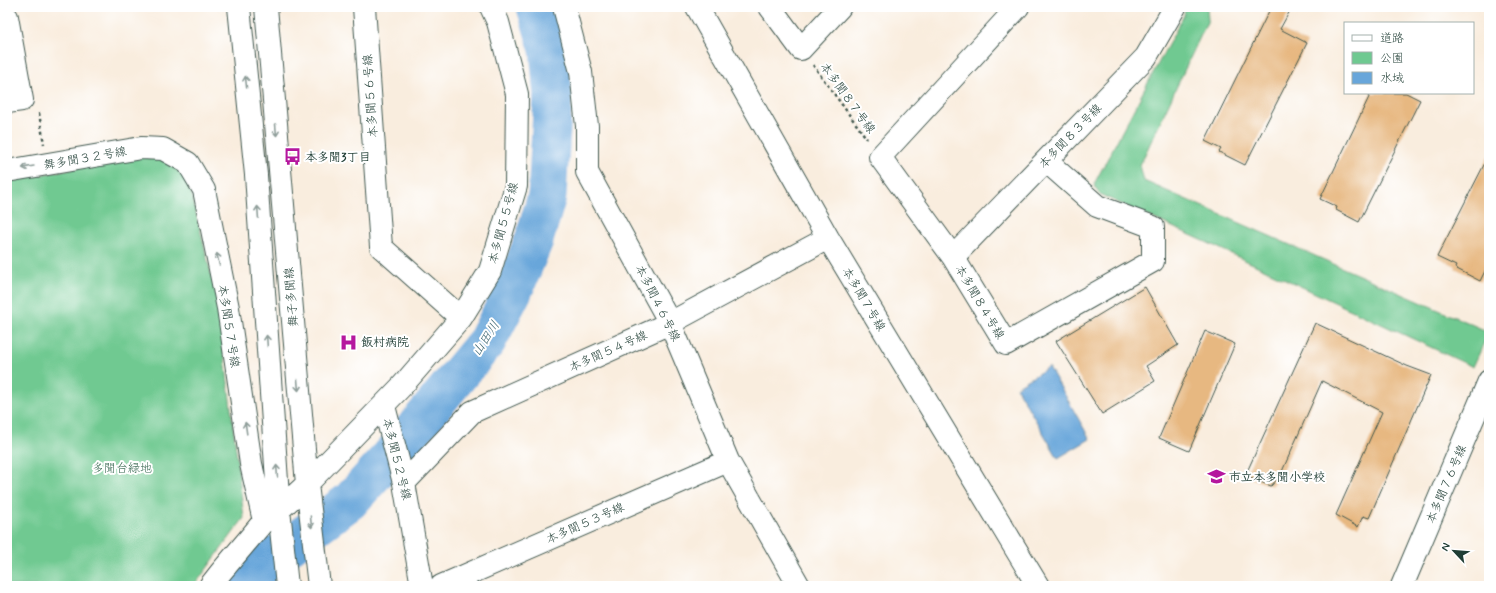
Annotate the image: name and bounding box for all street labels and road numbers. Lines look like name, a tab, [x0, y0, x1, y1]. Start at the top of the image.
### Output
street label: 本多聞５６号線	[360, 53, 382, 138]
street label: 本多聞８７号線	[816, 60, 878, 137]
street label: 本多聞８３号線	[1036, 101, 1106, 172]
street label: 舞多聞３２号線	[42, 144, 128, 174]
street label: 本多聞５５号線	[485, 181, 523, 266]
street label: 本多聞４６号線	[631, 262, 683, 345]
street label: 本多聞８４号線	[951, 262, 1008, 343]
street label: 本多聞７号線	[838, 265, 889, 335]
street label: 舞子多聞線	[281, 266, 303, 328]
street label: 本多聞５７号線	[214, 283, 242, 369]
street label: 本多聞５４号線	[567, 328, 650, 376]
street label: 本多聞５２号線	[378, 417, 414, 502]
street label: 本多聞７６号線	[1423, 443, 1471, 526]
street label: 本多聞５３号線	[544, 500, 627, 548]

